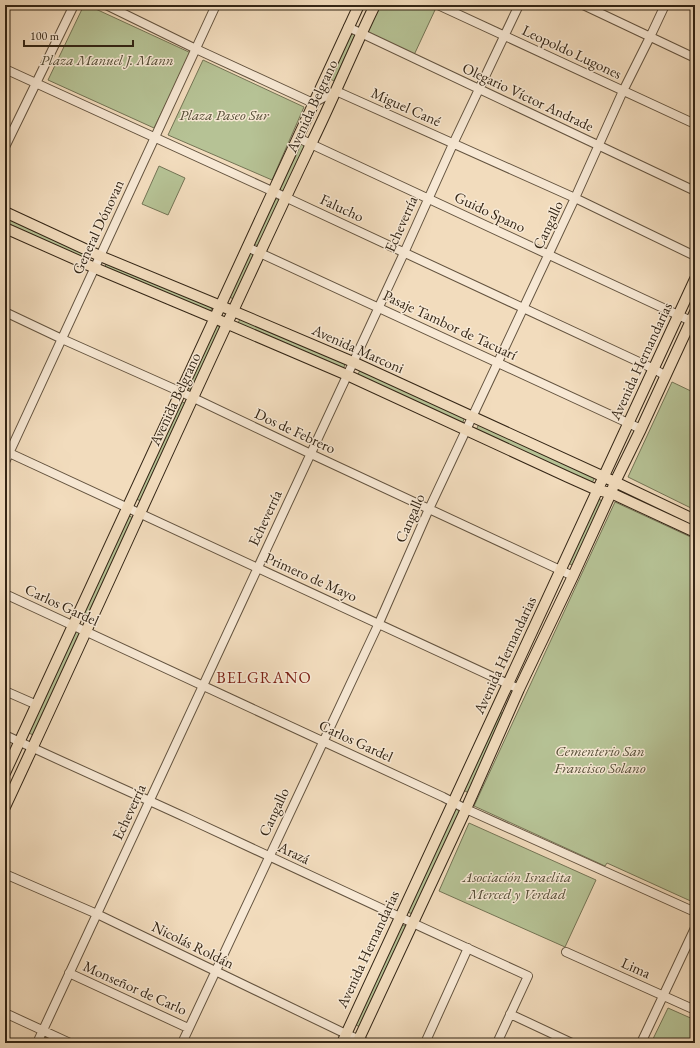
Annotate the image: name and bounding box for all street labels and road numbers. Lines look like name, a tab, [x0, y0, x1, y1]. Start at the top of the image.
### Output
street label: Leopoldo Lugones	[519, 20, 625, 83]
street label: Avenida Belgrano	[281, 56, 341, 156]
street label: Olegario Víctor Andrade	[460, 58, 597, 135]
street label: Miguel Cané	[368, 83, 444, 130]
street label: General Dónovan	[67, 176, 128, 277]
street label: Guido Spano	[452, 187, 529, 236]
street label: Falucho	[317, 189, 367, 226]
street label: Echeverría	[380, 193, 421, 255]
street label: Cangallo	[528, 197, 567, 252]
street label: Pasaje Tambor de Tacuarí	[380, 285, 520, 364]
street label: Avenida Hernandarias	[605, 299, 676, 423]
street label: Avenida Marconi	[308, 319, 407, 377]
street label: Avenida Belgrano	[144, 349, 204, 449]
street label: Dos de Febrero	[252, 404, 339, 458]
street label: Echeverría	[243, 487, 286, 549]
street label: Cangallo	[390, 490, 429, 545]
street label: Primero de Mayo	[262, 548, 360, 605]
street label: Carlos Gardel	[22, 579, 103, 630]
street label: Avenida Hernandarias	[469, 593, 540, 717]
street label: Carlos Gardel	[316, 715, 397, 766]
street label: Echeverría	[107, 781, 150, 843]
street label: Cangallo	[254, 784, 293, 839]
street label: Arazá	[274, 837, 313, 868]
street label: Avenida Hernandarias	[332, 887, 403, 1011]
street label: Nicolás Roldán	[149, 917, 237, 973]
street label: Lima	[619, 953, 654, 982]
street label: Monseñor de Carlo	[80, 956, 190, 1019]

